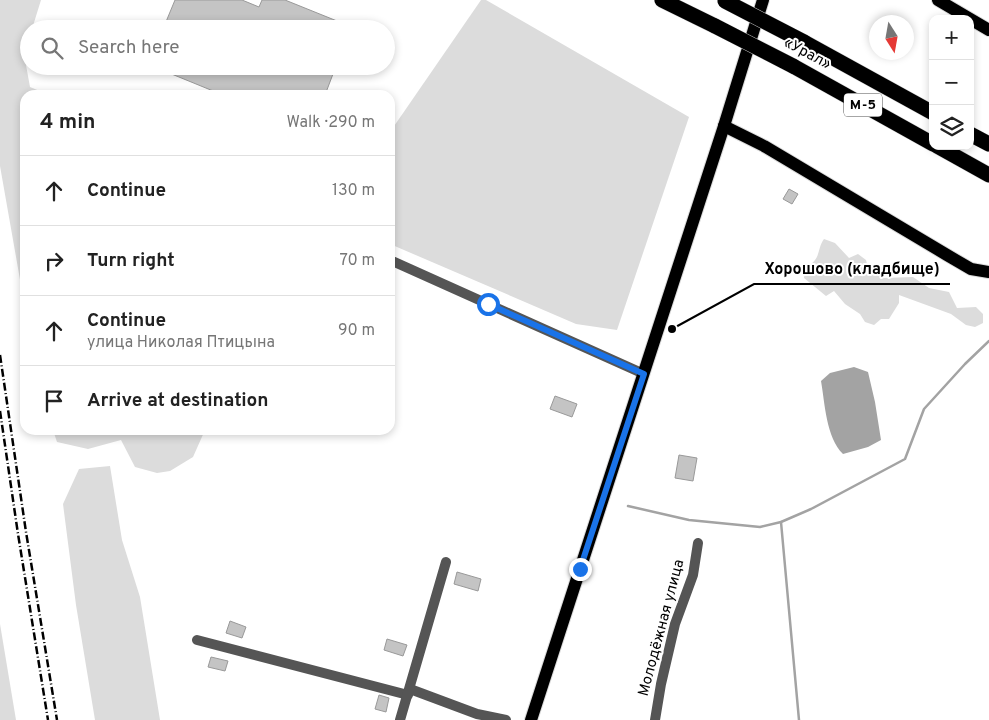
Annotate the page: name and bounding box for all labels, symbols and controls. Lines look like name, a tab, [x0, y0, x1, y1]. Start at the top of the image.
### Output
north arrow	[869, 15, 914, 60]
map controls	[929, 15, 974, 150]
button: +	[929, 15, 974, 60]
search box	[20, 20, 395, 75]
icon: search	[38, 34, 66, 62]
street label: «Урал»	[780, 34, 834, 74]
text: Search here	[78, 36, 180, 60]
button: −	[929, 60, 974, 105]
road number: М-5	[844, 94, 882, 116]
button: layers	[929, 105, 974, 150]
text: 4 min	[40, 109, 96, 136]
text: Walk · 290 m	[287, 113, 375, 133]
icon: ahead	[40, 177, 68, 205]
text: Continue	[87, 179, 166, 203]
text: 130 m	[332, 181, 375, 201]
icon: right	[40, 247, 68, 275]
text: Turn right	[87, 249, 175, 273]
text: 70 m	[340, 251, 375, 271]
callout: Хорошово (кладбище)	[754, 253, 950, 284]
text: Хорошово (кладбище)	[764, 260, 940, 280]
route start	[477, 293, 500, 316]
text: Continue	[87, 309, 166, 333]
icon: ahead	[40, 317, 68, 345]
text: 90 m	[338, 321, 375, 341]
text: улица Николая Птицына	[87, 333, 275, 353]
icon: arrive	[40, 387, 68, 415]
text: Arrive at destination	[87, 389, 268, 413]
street label: Молодёжная улица	[635, 557, 689, 699]
route end	[569, 558, 592, 581]

